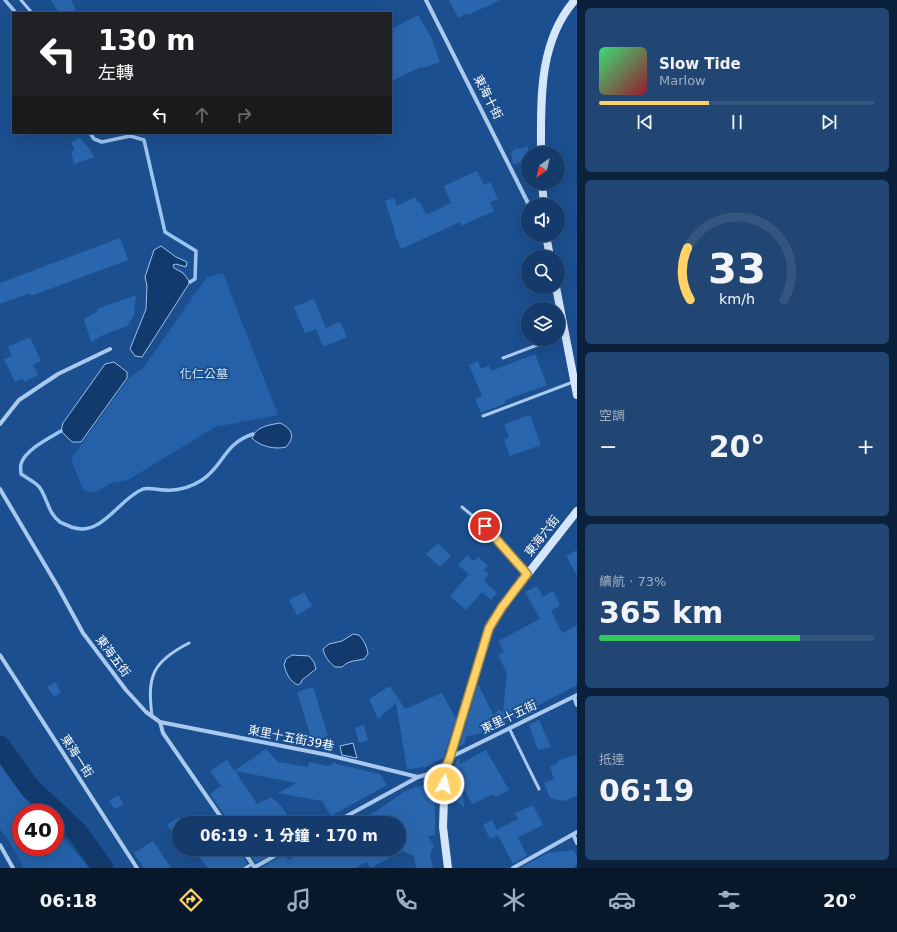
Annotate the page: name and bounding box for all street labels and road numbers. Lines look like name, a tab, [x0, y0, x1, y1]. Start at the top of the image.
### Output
street label: 東海十街	[471, 72, 505, 122]
street label: 東海六街	[522, 513, 562, 559]
street label: 東海五街	[93, 633, 133, 679]
street label: 東里十五街	[479, 698, 539, 736]
street label: 東里十五街39巷	[247, 723, 335, 753]
street label: 東海一街	[58, 732, 96, 780]

